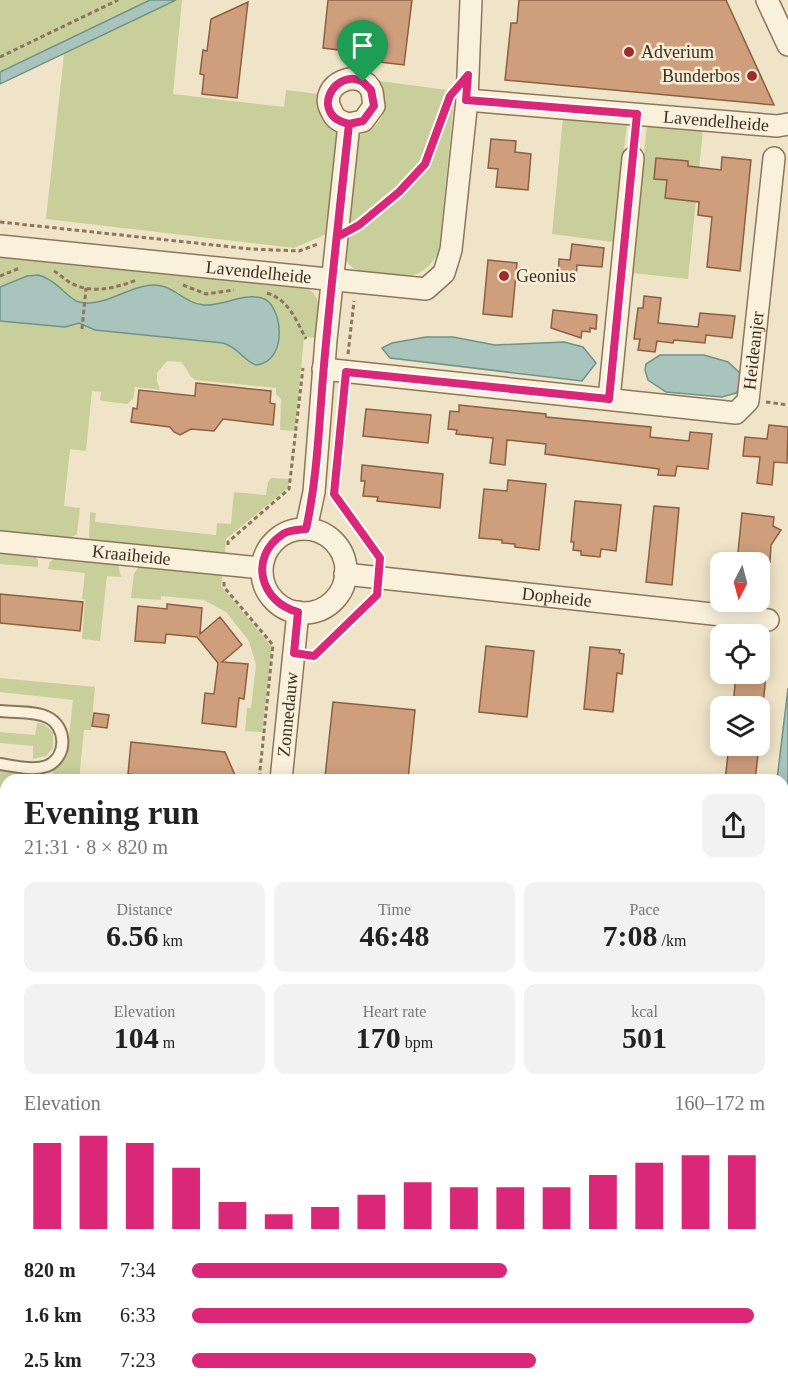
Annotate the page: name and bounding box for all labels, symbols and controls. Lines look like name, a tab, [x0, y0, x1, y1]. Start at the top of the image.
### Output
pin	[337, 20, 388, 82]
icon: arrive	[346, 29, 379, 62]
place label: Adverium	[641, 42, 714, 62]
marker: Adverium	[622, 45, 636, 59]
place label: Bunderbos	[662, 66, 740, 86]
marker: Bunderbos	[745, 69, 759, 83]
street label: Lavendelheide	[662, 106, 770, 135]
street label: Lavendelheide	[205, 257, 312, 287]
place label: Geonius	[516, 266, 576, 286]
marker: Geonius	[497, 269, 511, 283]
street label: Heideanjer	[739, 310, 768, 391]
street label: Kraaiheide	[91, 541, 172, 569]
north arrow	[710, 552, 770, 612]
map controls	[710, 552, 770, 756]
street label: Dopheide	[521, 583, 593, 611]
button: locate	[710, 624, 770, 684]
street label: Zonnedauw	[273, 671, 302, 758]
button: layers	[710, 696, 770, 756]
button: share	[702, 794, 765, 857]
text: Evening run	[24, 795, 199, 831]
text: 21:31 · 8 × 820 m	[24, 836, 168, 858]
text: Distance	[117, 901, 172, 918]
text: Time	[378, 901, 411, 918]
text: Pace	[629, 901, 660, 918]
text: 6.56	[106, 919, 159, 952]
text: 46:48	[360, 919, 430, 952]
text: 7:08	[603, 919, 658, 952]
text: km	[159, 932, 183, 949]
text: /km	[658, 932, 686, 949]
text: Elevation	[114, 1003, 175, 1020]
text: Heart rate	[363, 1003, 426, 1020]
text: kcal	[631, 1003, 658, 1020]
text: 104	[114, 1021, 159, 1054]
text: 170	[356, 1021, 401, 1054]
text: 501	[622, 1021, 667, 1054]
text: m	[159, 1034, 175, 1051]
text: bpm	[401, 1034, 433, 1051]
text: Elevation	[24, 1092, 101, 1114]
text: 160–172 m	[674, 1092, 765, 1114]
text: 820 m	[24, 1259, 76, 1281]
text: 7:34	[120, 1259, 156, 1281]
text: 1.6 km	[24, 1304, 82, 1326]
text: 6:33	[120, 1304, 156, 1326]
text: 2.5 km	[24, 1349, 82, 1371]
text: 7:23	[120, 1349, 156, 1371]

